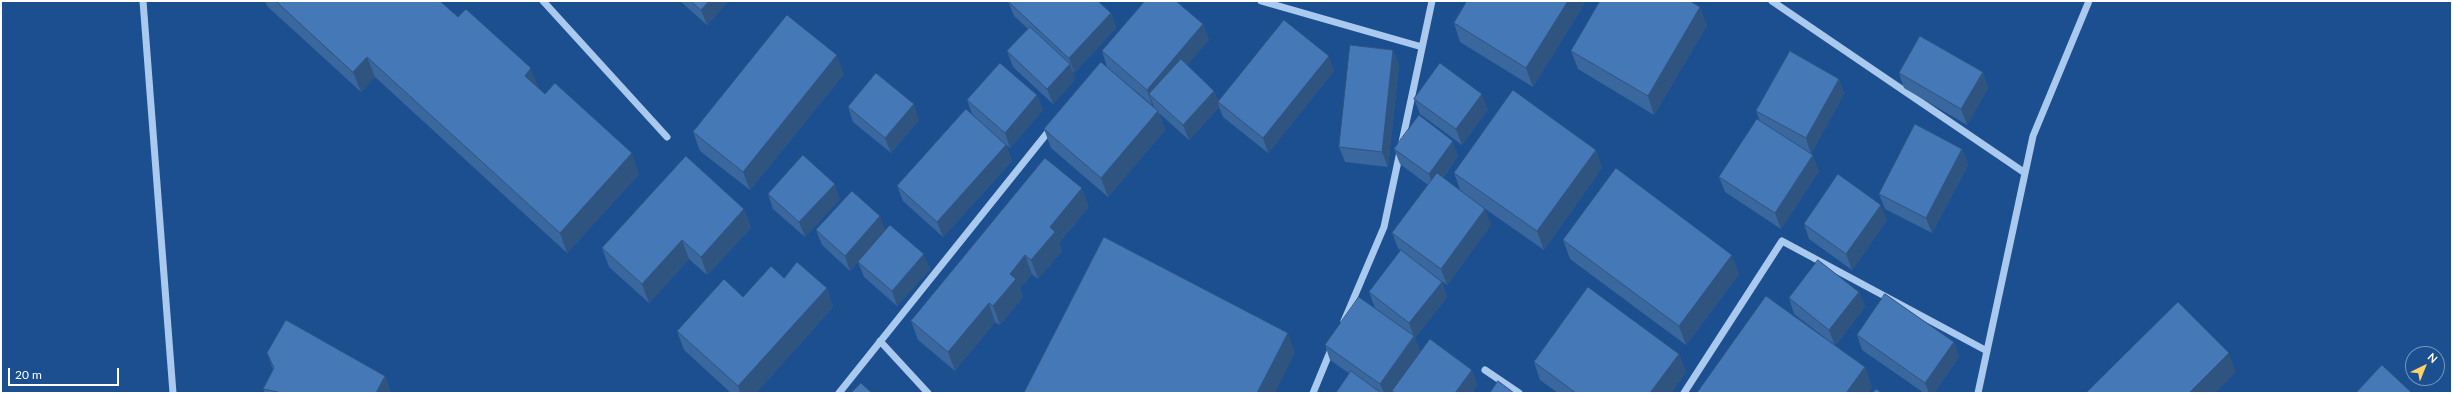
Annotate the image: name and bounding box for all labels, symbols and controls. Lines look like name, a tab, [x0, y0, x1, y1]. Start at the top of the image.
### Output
north arrow	[2405, 346, 2445, 386]
text: N	[2425, 350, 2440, 365]
scale bar	[10, 360, 121, 386]
text: 20 m	[15, 367, 42, 382]

